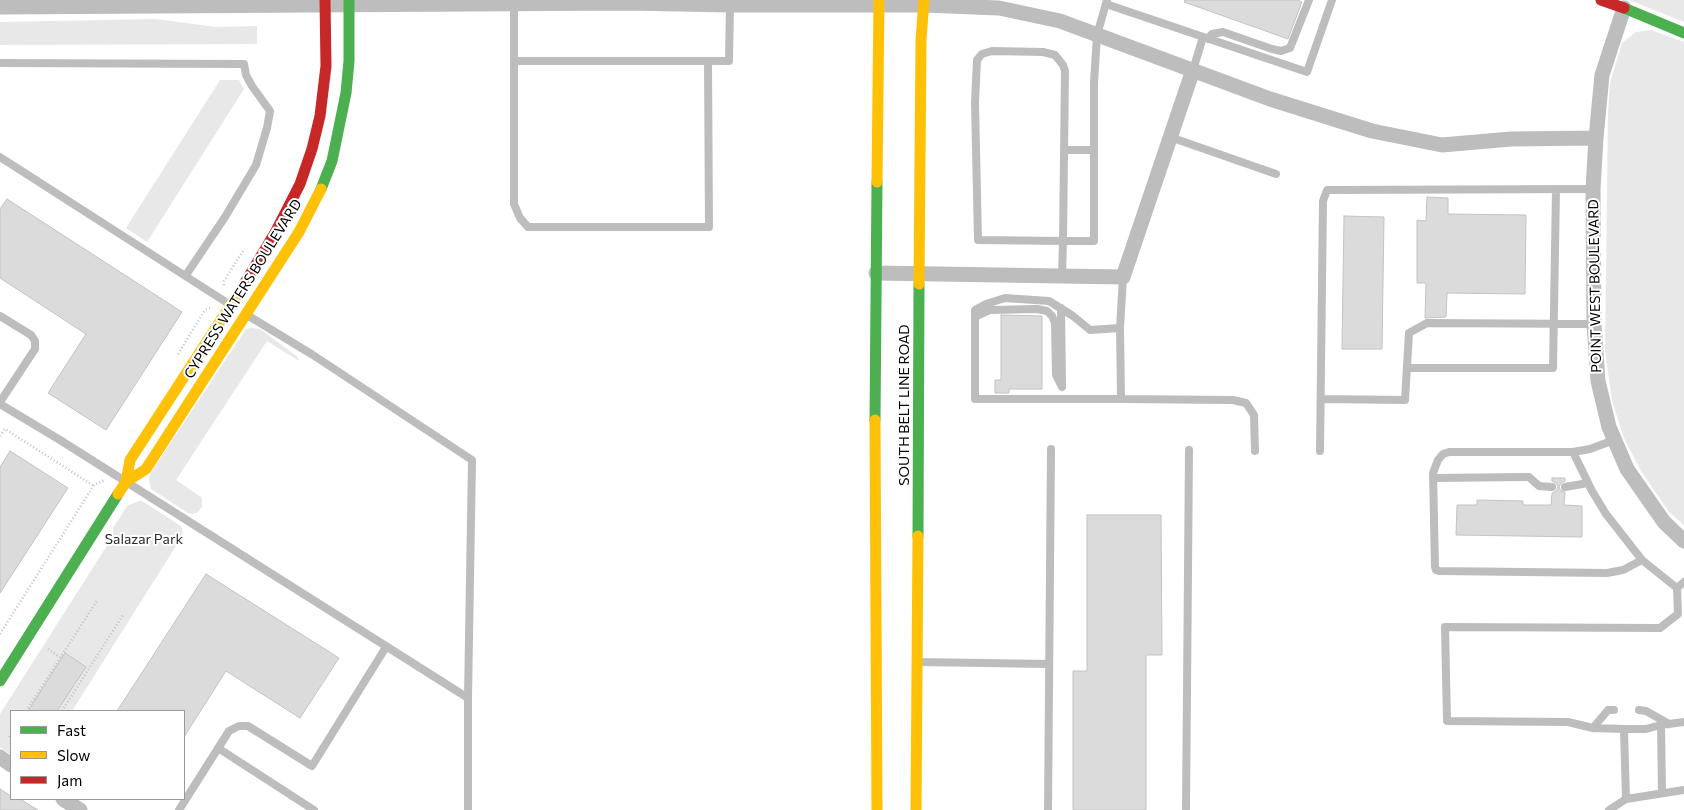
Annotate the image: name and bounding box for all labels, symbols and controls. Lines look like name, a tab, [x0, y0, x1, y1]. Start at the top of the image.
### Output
street label: CYPRESS WATERS BOULEVARD	[181, 196, 305, 382]
street label: POINT WEST BOULEVARD	[1585, 199, 1605, 373]
street label: SOUTH BELT LINE ROAD	[896, 324, 912, 486]
park label: Salazar Park	[105, 531, 183, 547]
legend	[10, 710, 185, 800]
text: Fast	[57, 721, 86, 739]
text: Slow	[57, 746, 90, 764]
text: Jam	[57, 771, 82, 789]

